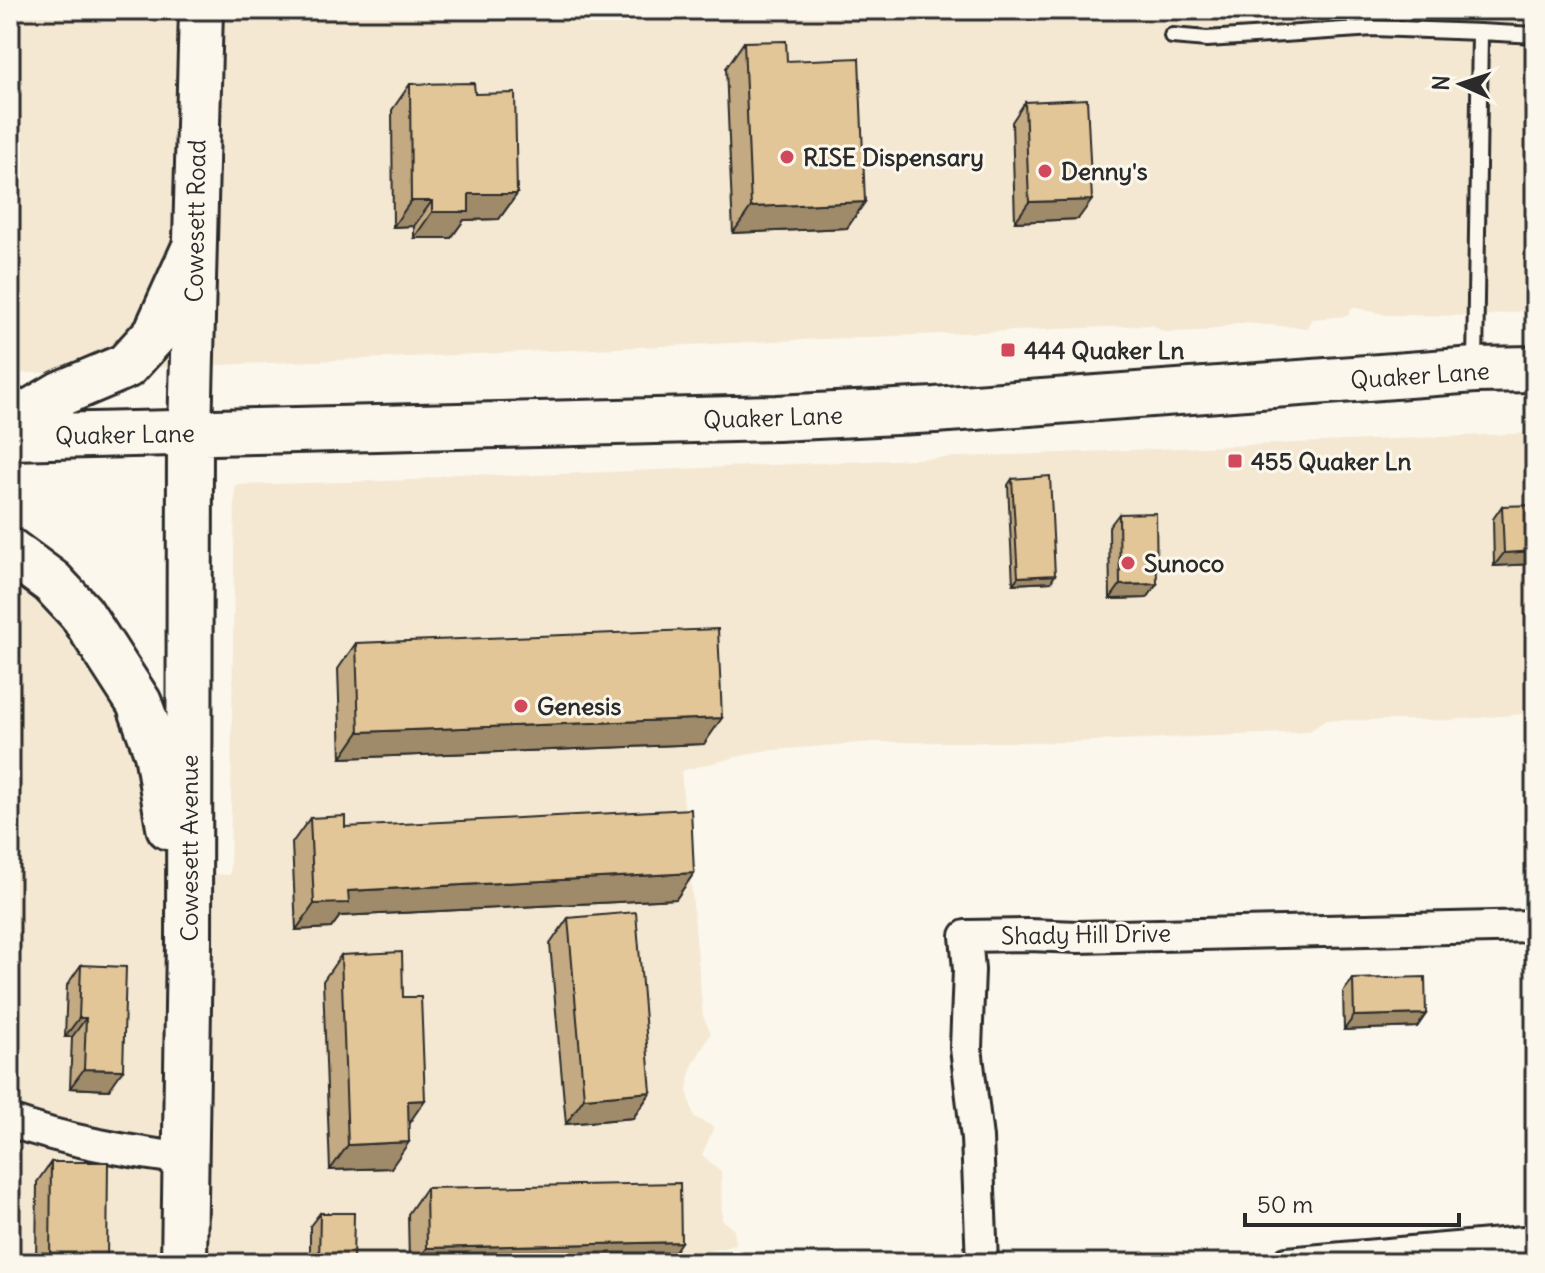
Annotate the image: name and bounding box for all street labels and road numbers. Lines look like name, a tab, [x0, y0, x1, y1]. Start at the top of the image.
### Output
street label: Cowesett Road	[179, 139, 211, 303]
street label: Quaker Lane	[1349, 355, 1491, 395]
street label: Quaker Lane	[703, 400, 843, 434]
street label: Quaker Lane	[55, 418, 195, 450]
street label: Cowesett Avenue	[174, 754, 204, 942]
street label: Shady Hill Drive	[1001, 918, 1171, 950]

